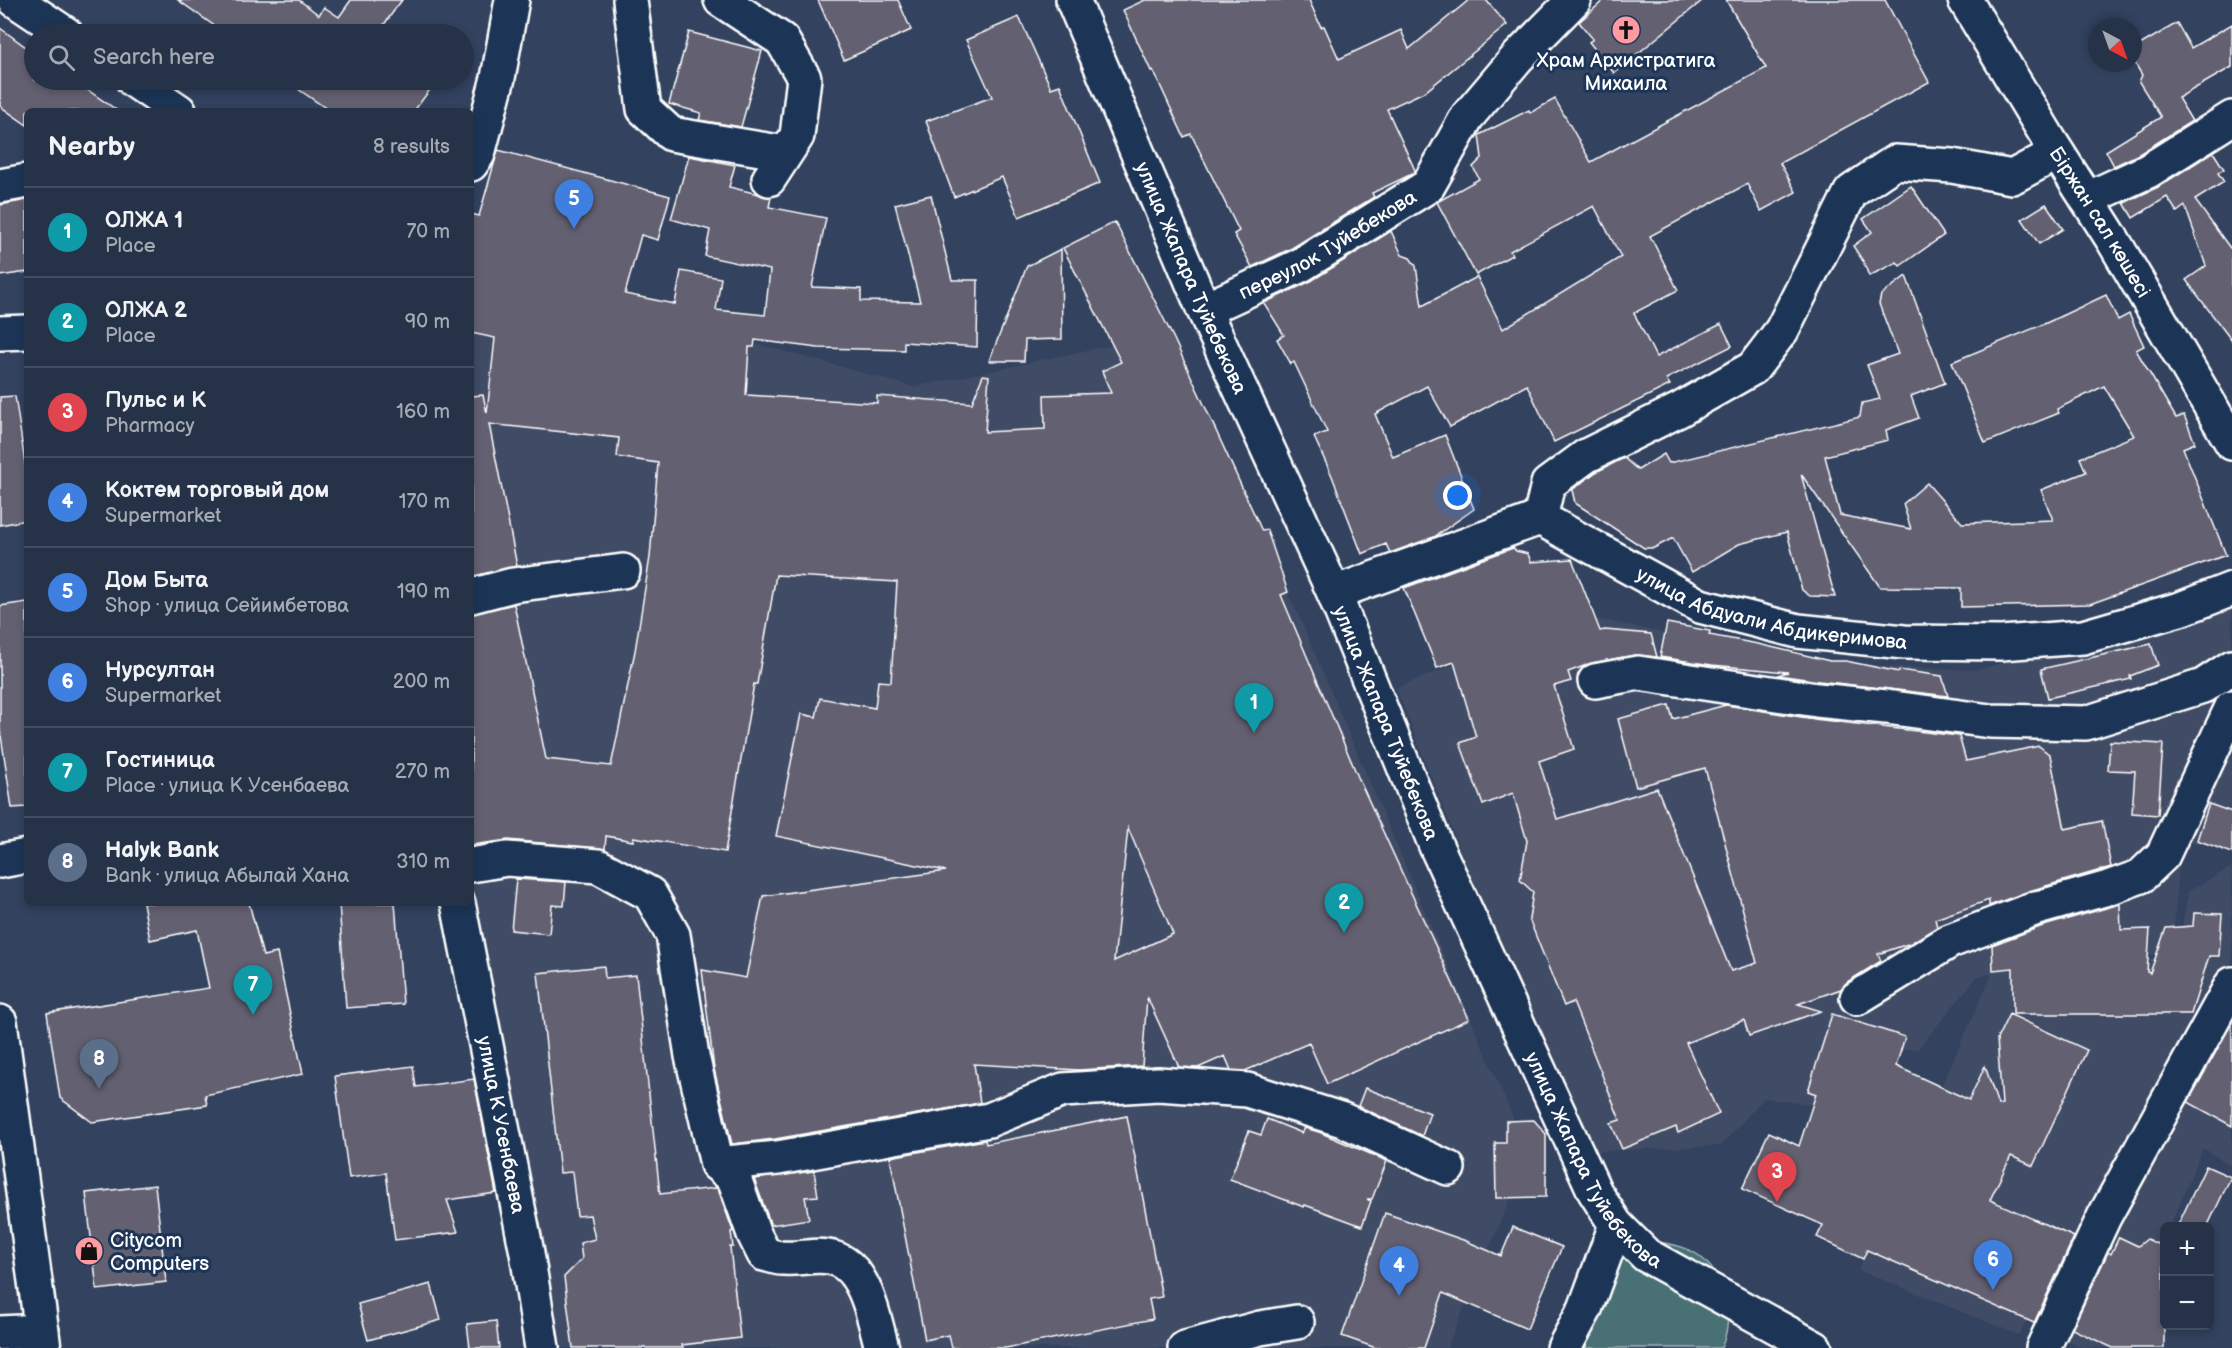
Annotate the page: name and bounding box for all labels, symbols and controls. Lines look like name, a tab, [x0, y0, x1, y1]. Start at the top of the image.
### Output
church icon: Храм Архистратига Михаила	[1610, 14, 1642, 46]
north arrow	[2088, 18, 2142, 72]
search box	[24, 24, 474, 90]
icon: search	[45, 41, 78, 74]
text: Search here	[93, 44, 215, 71]
place label: Храм Архистратига Михаила	[1537, 49, 1716, 96]
text: Nearby	[48, 132, 135, 163]
text: 8 results	[373, 135, 450, 159]
street label: Біржан сал көшесі	[2044, 143, 2155, 302]
street label: улица Жапара Туйебекова	[1130, 158, 1252, 398]
pin: 5	[554, 180, 594, 229]
street label: переулок Туйебекова	[1235, 185, 1421, 305]
text: ОЛЖА 1	[105, 207, 183, 234]
text: 1	[63, 220, 72, 244]
text: 70 m	[406, 220, 450, 244]
text: Place	[105, 234, 156, 258]
text: ОЛЖА 2	[105, 297, 187, 324]
text: 2	[62, 310, 73, 334]
text: 90 m	[405, 310, 450, 334]
text: Place	[105, 324, 156, 348]
text: Пульс и К	[105, 387, 206, 414]
text: 3	[62, 400, 73, 424]
text: 160 m	[396, 400, 450, 424]
text: Pharmacy	[105, 414, 195, 438]
text: Коктем торговый дом	[105, 477, 329, 504]
your location	[1443, 481, 1472, 510]
text: 4	[62, 490, 73, 514]
text: 170 m	[399, 490, 450, 514]
text: Supermarket	[105, 504, 221, 528]
street label: улица Абдуали Абдикеримова	[1632, 562, 1909, 655]
text: Дом Быта	[105, 567, 208, 594]
text: 5	[62, 580, 73, 604]
text: 190 m	[397, 580, 450, 604]
text: Shop · улица Сейимбетова	[105, 594, 349, 618]
street label: улица Жапара Туйебекова	[1327, 603, 1443, 844]
text: Нурсултан	[105, 657, 215, 684]
text: 6	[61, 670, 74, 694]
text: 200 m	[393, 670, 450, 694]
text: Supermarket	[105, 684, 221, 708]
pin: 1	[1234, 684, 1274, 733]
text: Гостиница	[105, 747, 215, 774]
text: 7	[62, 760, 73, 784]
text: 270 m	[395, 760, 450, 784]
text: Place · улица К Усенбаева	[105, 774, 349, 798]
text: Halyk Bank	[105, 837, 219, 864]
text: 8	[61, 850, 74, 874]
text: 310 m	[396, 850, 450, 874]
text: Bank · улица Абылай Хана	[105, 864, 349, 888]
pin: 2	[1324, 884, 1364, 933]
pin: 7	[234, 966, 272, 1015]
street label: улица К Усенбаева	[471, 1034, 530, 1216]
pin: 8	[80, 1040, 118, 1089]
street label: улица Жапара Туйебекова	[1519, 1048, 1666, 1274]
pin: 3	[1758, 1152, 1796, 1202]
map controls	[2160, 1222, 2214, 1330]
button: +	[2160, 1222, 2214, 1276]
place label: Citycom Computers	[110, 1229, 209, 1276]
shop icon: Citycom Computers	[73, 1235, 105, 1267]
pin: 6	[1974, 1240, 2012, 1290]
pin: 4	[1380, 1246, 1418, 1296]
button: −	[2160, 1276, 2214, 1330]

